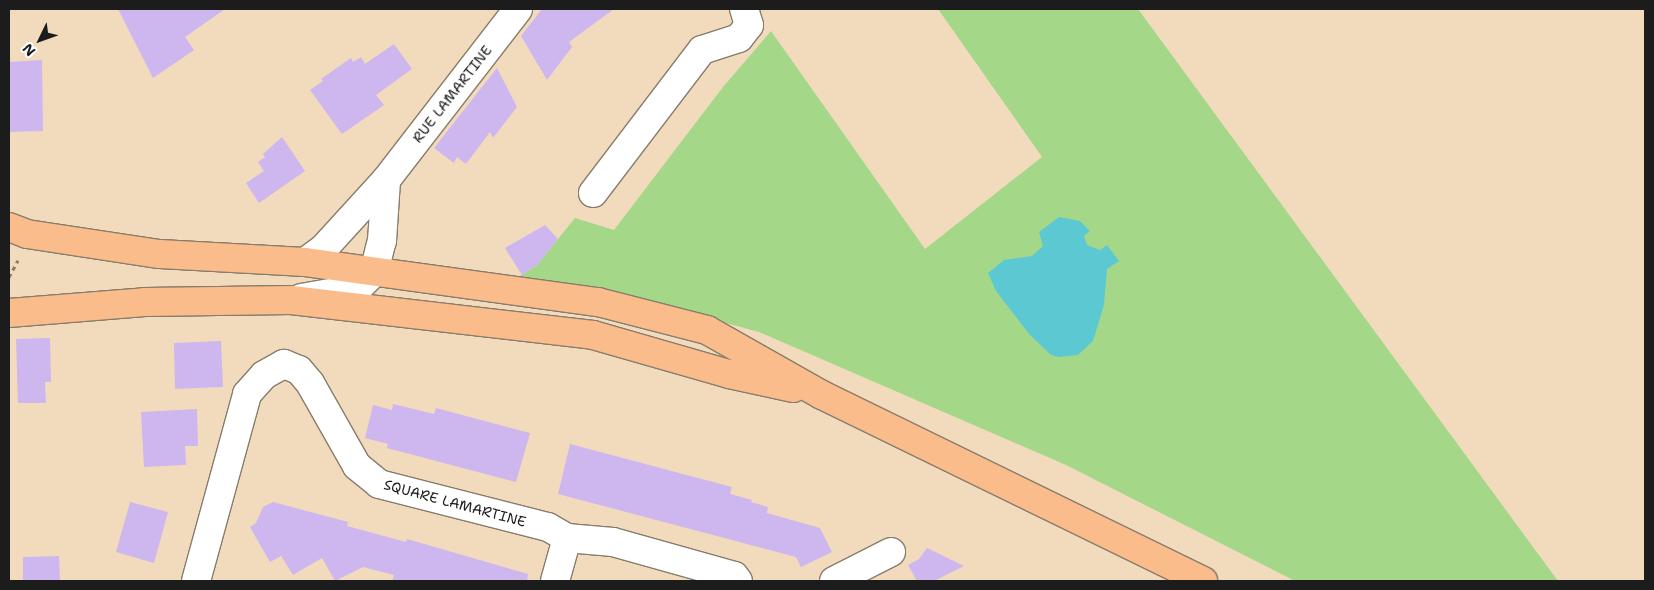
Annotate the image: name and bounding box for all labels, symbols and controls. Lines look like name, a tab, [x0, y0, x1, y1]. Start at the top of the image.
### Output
north arrow	[15, 15, 65, 65]
text: N	[18, 40, 39, 60]
street label: RUE LAMARTINE	[409, 42, 495, 146]
street label: SQUARE LAMARTINE	[382, 476, 528, 530]

